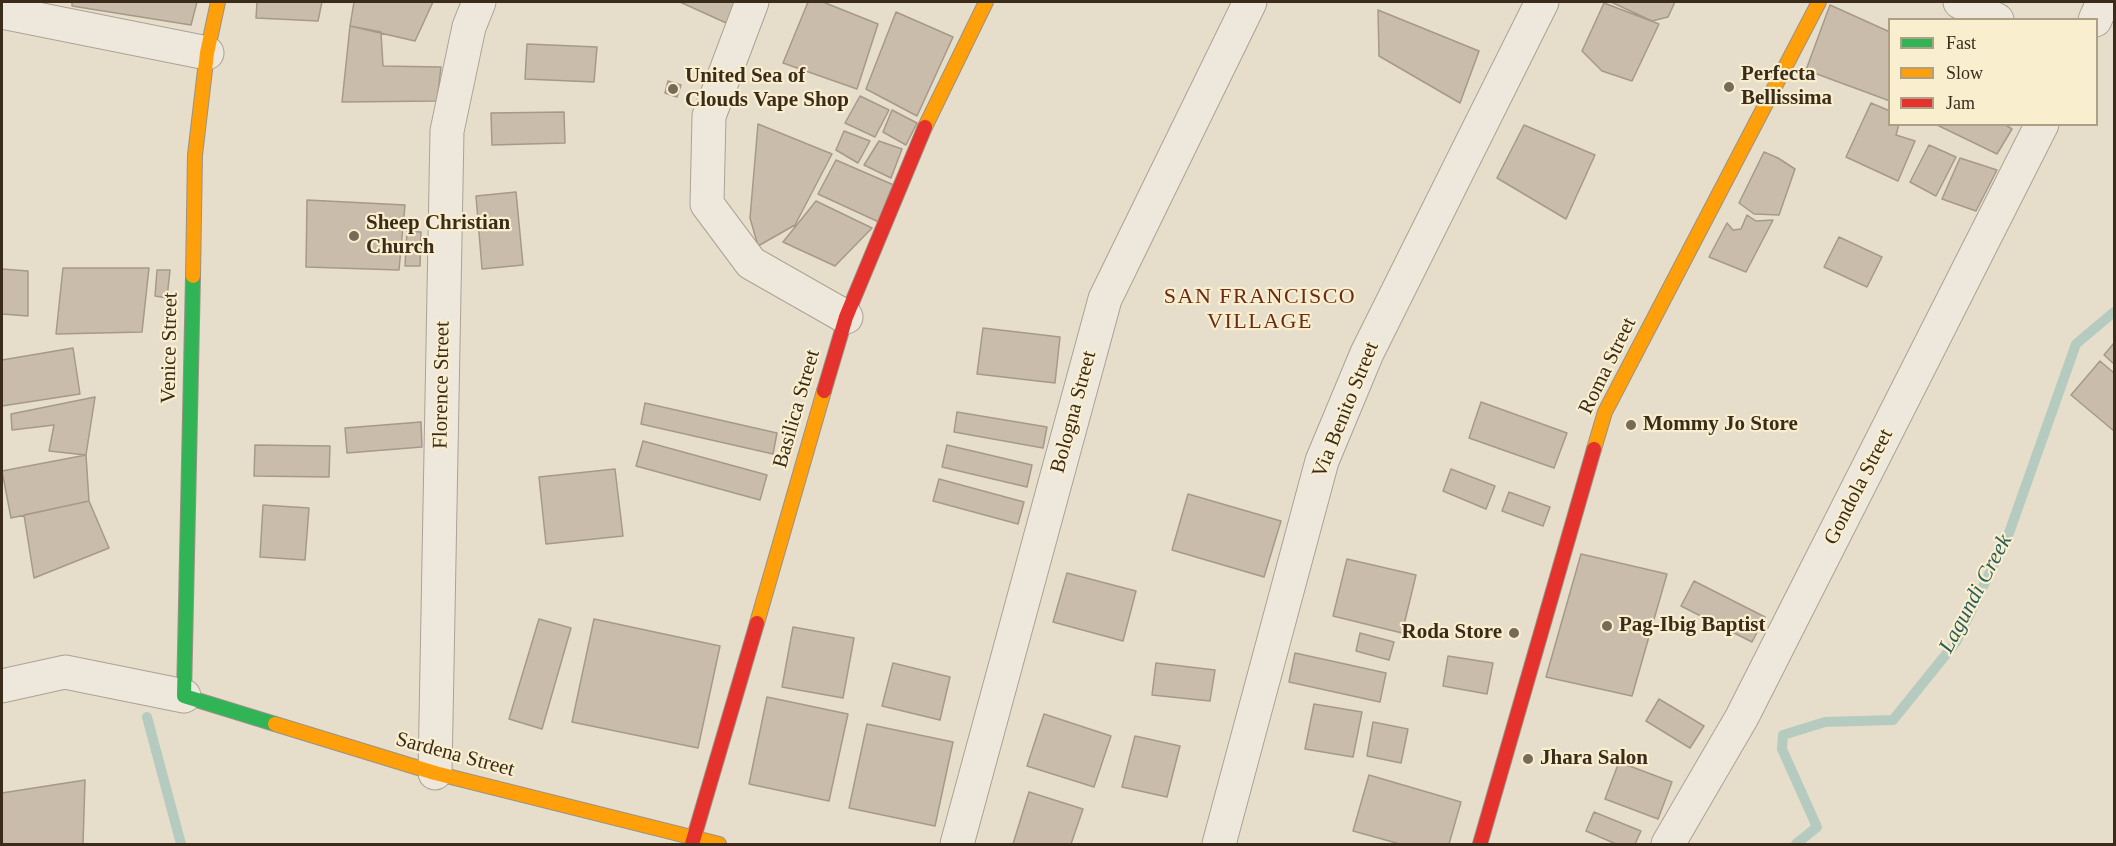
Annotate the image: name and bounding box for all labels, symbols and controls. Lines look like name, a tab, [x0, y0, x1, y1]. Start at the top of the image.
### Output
legend	[1888, 18, 2098, 126]
text: Fast	[1946, 33, 1976, 53]
place label: Perfecta Bellissima	[1741, 62, 1832, 112]
text: Slow	[1946, 63, 1983, 83]
place label: United Sea of Clouds Vape Shop	[685, 64, 849, 114]
marker: Perfecta Bellissima	[1722, 80, 1736, 94]
marker: United Sea of Clouds Vape Shop	[666, 82, 680, 96]
text: Jam	[1946, 93, 1975, 113]
place label: Sheep Christian Church	[366, 211, 510, 261]
marker: Sheep Christian Church	[347, 229, 361, 243]
district label: SAN FRANCISCO VILLAGE	[1164, 284, 1356, 336]
street label: Venice Street	[156, 292, 184, 404]
street label: Roma Street	[1574, 314, 1642, 418]
street label: Florence Street	[428, 321, 456, 449]
street label: Via Benito Street	[1307, 338, 1385, 482]
street label: Basilica Street	[768, 347, 826, 471]
street label: Bologna Street	[1046, 348, 1102, 476]
place label: Mommy Jo Store	[1643, 412, 1798, 438]
marker: Mommy Jo Store	[1624, 418, 1638, 432]
street label: Gondola Street	[1819, 425, 1899, 549]
water label: Lagundi Creek	[1934, 530, 2018, 658]
place label: Pag-Ibig Baptist	[1619, 613, 1765, 639]
marker: Pag-Ibig Baptist	[1600, 619, 1614, 633]
place label: Roda Store	[1401, 620, 1502, 646]
marker: Roda Store	[1507, 626, 1521, 640]
street label: Sardena Street	[393, 727, 517, 783]
place label: Jhara Salon	[1540, 746, 1648, 772]
marker: Jhara Salon	[1521, 752, 1535, 766]

